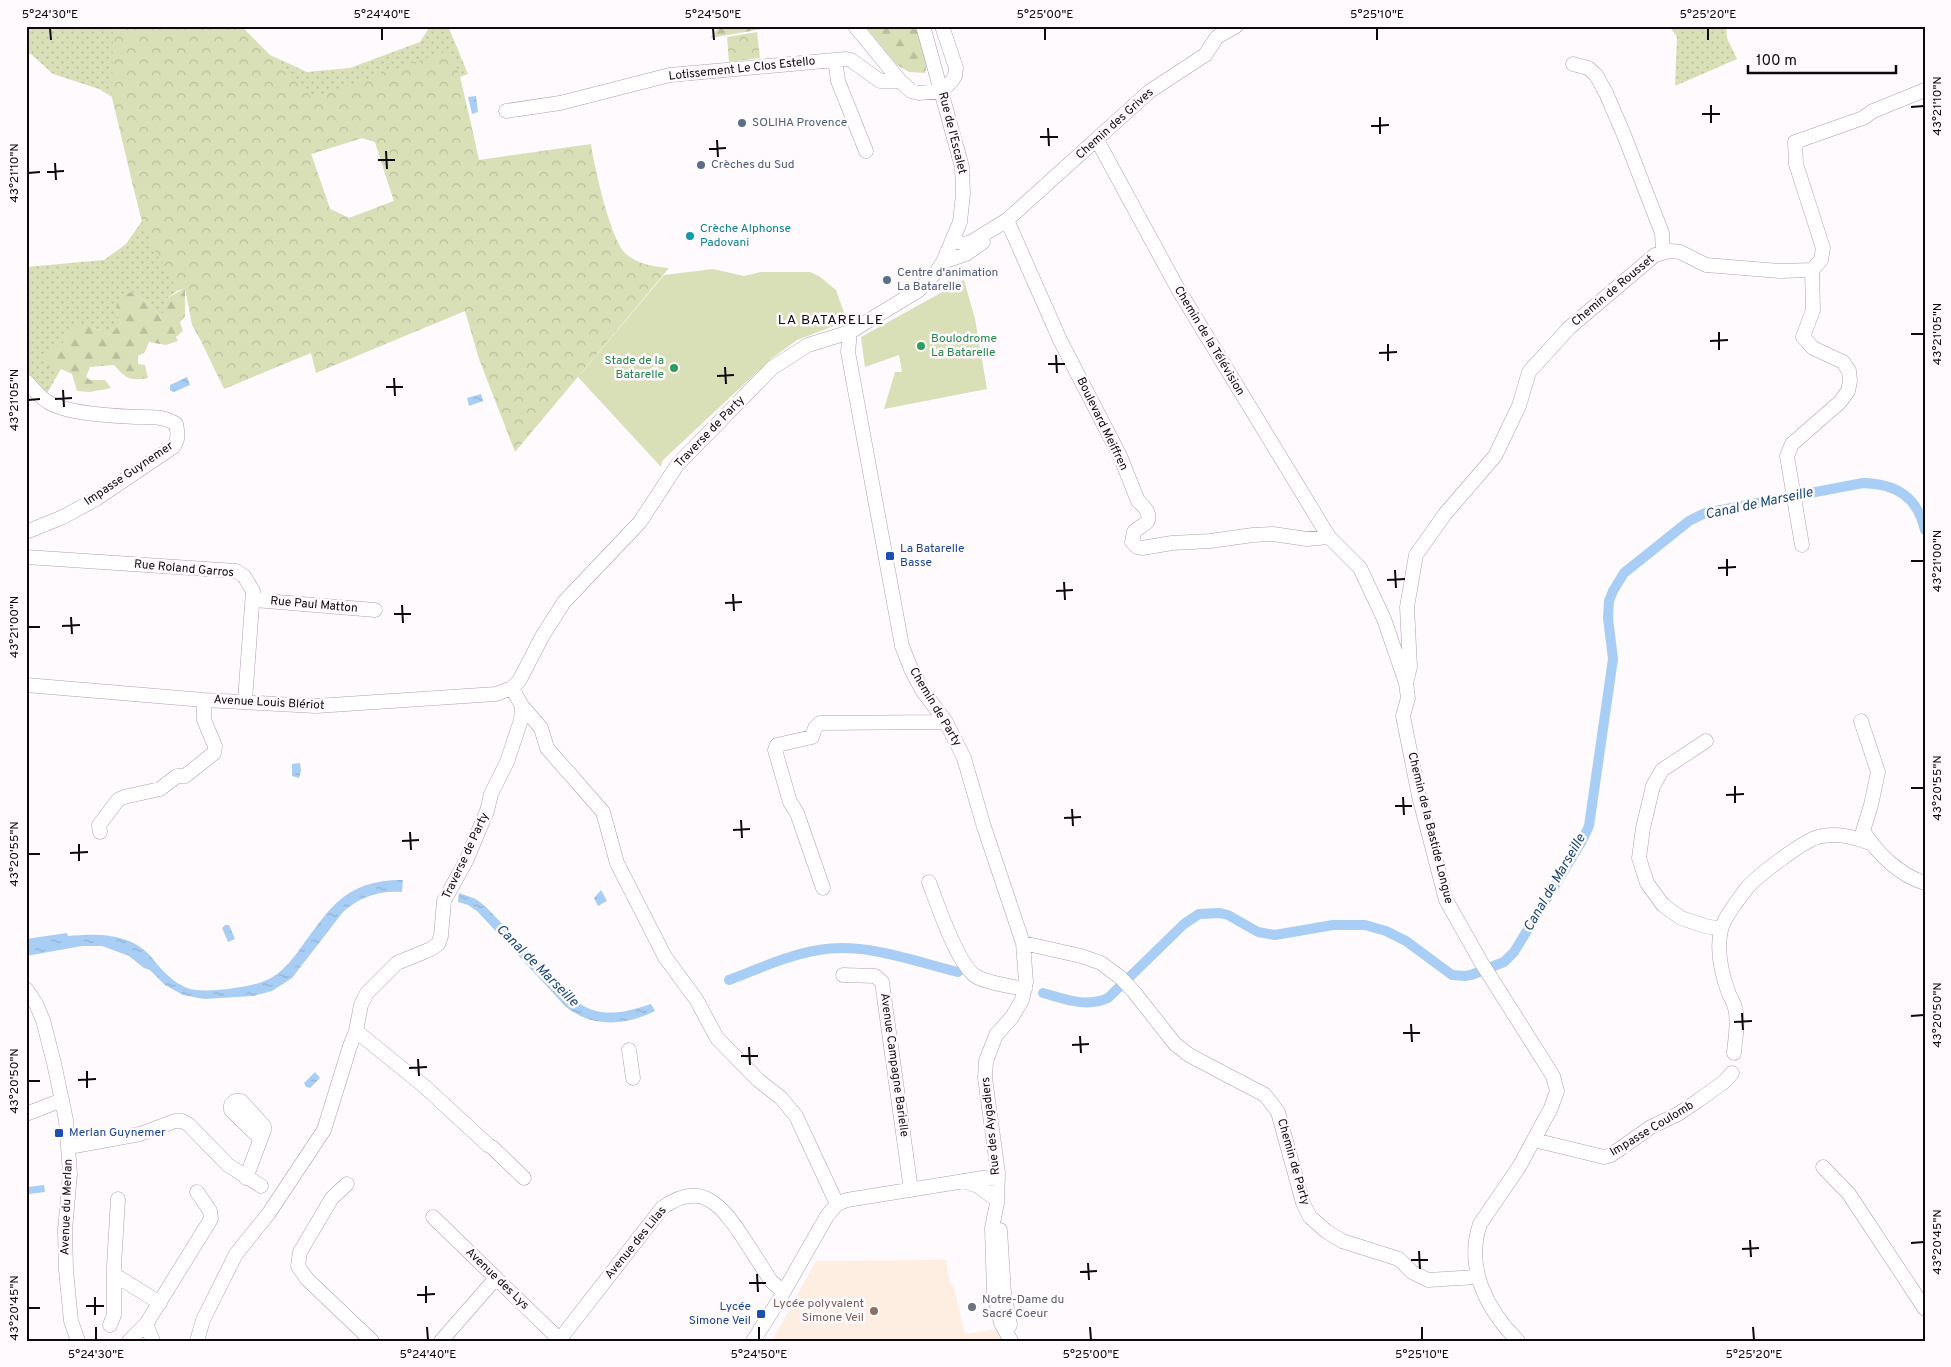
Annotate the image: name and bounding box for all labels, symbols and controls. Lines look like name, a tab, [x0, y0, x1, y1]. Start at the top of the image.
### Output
text: 5°24'30"E	[22, 7, 78, 23]
text: 5°24'40"E	[354, 7, 410, 23]
text: 5°24'50"E	[685, 7, 741, 23]
text: 5°25'00"E	[1016, 7, 1074, 23]
text: 5°25'10"E	[1350, 7, 1404, 23]
text: 5°25'20"E	[1680, 7, 1736, 23]
scale bar	[1748, 42, 1896, 74]
text: 100 m	[1756, 52, 1797, 71]
street label: Lotissement Le Clos Estello	[668, 53, 816, 85]
text: 43°21'10"N	[1930, 76, 1946, 136]
street label: Chemin des Grives	[1073, 85, 1157, 163]
street label: Rue de l'Escalet	[934, 90, 970, 176]
place label: SOLIHA Provence	[752, 115, 847, 131]
marker: SOLIHA Provence	[736, 117, 748, 129]
text: 43°21'10"N	[7, 143, 23, 203]
place label: Crèches du Sud	[711, 157, 795, 173]
marker: Crèches du Sud	[695, 159, 707, 171]
place label: Crèche Alphonse Padovani	[700, 221, 791, 251]
marker: Crèche Alphonse Padovani	[684, 230, 696, 242]
street label: Chemin de Rousset	[1568, 252, 1658, 330]
place label: Centre d'animation La Batarelle	[897, 265, 998, 295]
marker: Centre d'animation La Batarelle	[881, 274, 893, 286]
street label: Chemin de la Télévision	[1170, 283, 1248, 399]
text: 43°21'05"N	[1930, 303, 1946, 365]
district label: LA BATARELLE	[778, 312, 884, 329]
place label: Boulodrome La Batarelle	[931, 331, 997, 361]
marker: Boulodrome La Batarelle	[915, 340, 927, 352]
place label: Stade de la Batarelle	[605, 353, 664, 383]
marker: Stade de la Batarelle	[668, 362, 680, 374]
text: 43°21'05"N	[7, 369, 23, 431]
street label: Boulevard Meiffren	[1072, 375, 1132, 473]
street label: Traverse de Party	[672, 393, 748, 471]
street label: Impasse Guynemer	[81, 438, 177, 510]
water label: Canal de Marseille	[1704, 484, 1815, 524]
text: 43°21'00"N	[1930, 530, 1946, 592]
place label: La Batarelle Basse	[900, 541, 964, 571]
marker: La Batarelle Basse	[884, 550, 896, 562]
street label: Rue Roland Garros	[133, 557, 235, 581]
street label: Rue Paul Matton	[270, 593, 358, 617]
text: 43°21'00"N	[7, 596, 23, 658]
street label: Chemin de Party	[905, 665, 965, 749]
street label: Avenue Louis Blériot	[213, 692, 325, 714]
street label: Chemin de la Bastide Longue	[1403, 751, 1457, 905]
text: 43°20'55"N	[1930, 755, 1946, 821]
street label: Traverse de Party	[439, 810, 493, 902]
text: 43°20'55"N	[7, 821, 23, 887]
water label: Canal de Marseille	[1520, 831, 1590, 935]
water label: Canal de Marseille	[492, 921, 582, 1011]
text: 43°20'50"N	[1930, 982, 1946, 1048]
street label: Avenue Campagne Barielle	[876, 992, 912, 1138]
text: 43°20'50"N	[7, 1048, 23, 1114]
street label: Rue des Aygadiers	[978, 1076, 1004, 1176]
street label: Impasse Coulomb	[1607, 1097, 1697, 1160]
street label: Chemin de Party	[1273, 1117, 1313, 1207]
place label: Merlan Guynemer	[69, 1125, 166, 1141]
marker: Merlan Guynemer	[53, 1127, 65, 1139]
street label: Avenue du Merlan	[57, 1159, 77, 1255]
street label: Avenue des Lilas	[602, 1203, 670, 1283]
text: 43°20'45"N	[1930, 1209, 1946, 1275]
street label: Avenue des Lys	[462, 1245, 532, 1313]
text: 43°20'45"N	[7, 1275, 23, 1341]
place label: Notre-Dame du Sacré Coeur	[982, 1292, 1064, 1322]
place label: Lycée polyvalent Simone Veil	[773, 1296, 864, 1326]
place label: Lycée Simone Veil	[689, 1299, 751, 1329]
marker: Notre-Dame du Sacré Coeur	[966, 1301, 978, 1313]
marker: Lycée polyvalent Simone Veil	[868, 1305, 880, 1317]
marker: Lycée Simone Veil	[755, 1308, 767, 1320]
text: 5°24'30"E	[68, 1347, 124, 1363]
text: 5°24'40"E	[400, 1347, 456, 1363]
text: 5°24'50"E	[731, 1347, 787, 1363]
text: 5°25'00"E	[1062, 1347, 1120, 1363]
text: 5°25'10"E	[1395, 1347, 1449, 1363]
text: 5°25'20"E	[1726, 1347, 1782, 1363]

